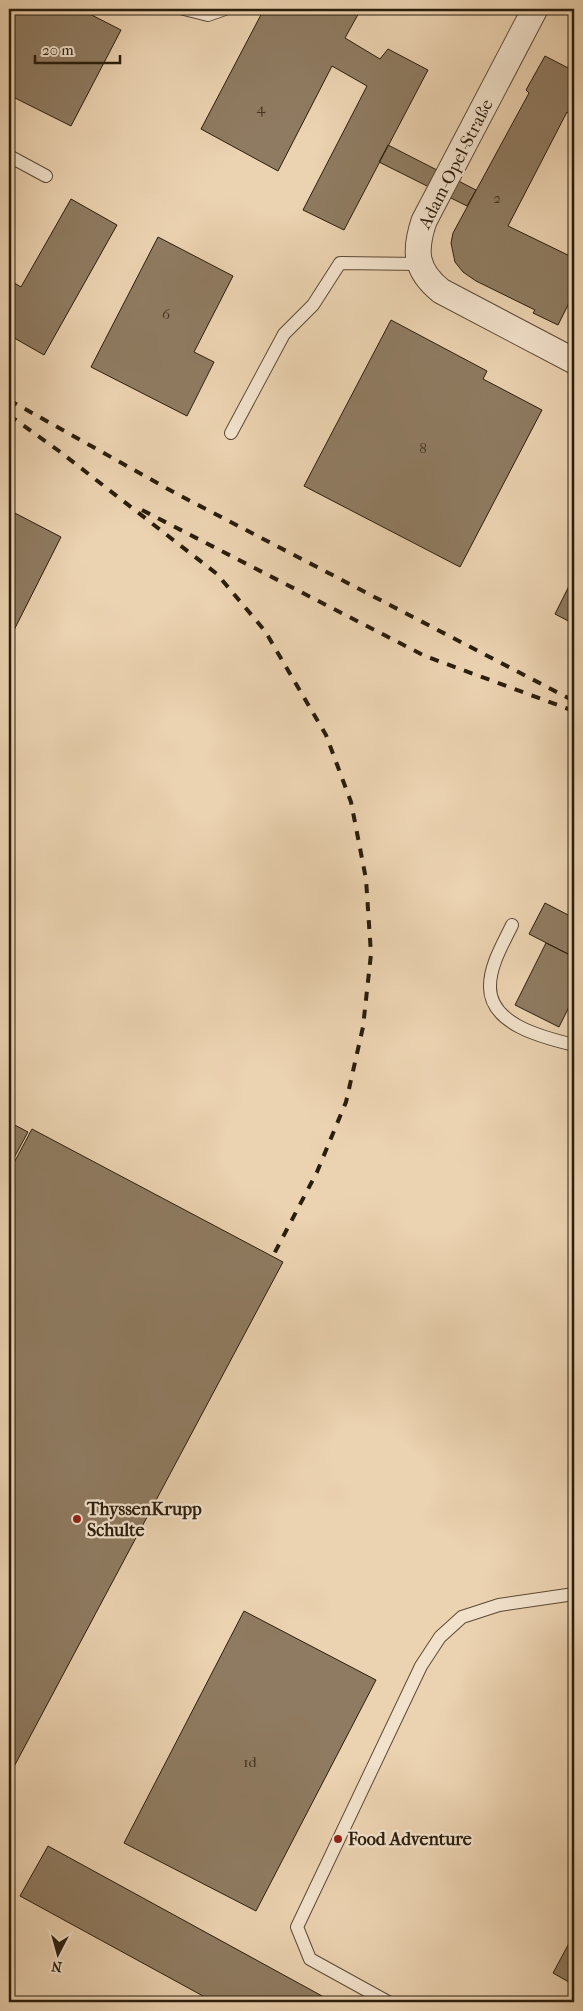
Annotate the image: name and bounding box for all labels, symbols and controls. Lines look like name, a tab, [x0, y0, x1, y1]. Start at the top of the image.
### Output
scale bar	[35, 32, 120, 64]
text: 20 m	[42, 41, 74, 59]
street label: Adam-Opel-Straße	[414, 96, 498, 233]
house number: 4	[257, 99, 267, 117]
house number: 2	[493, 189, 501, 207]
house number: 6	[162, 305, 171, 323]
house number: 8	[419, 439, 427, 457]
place label: ThyssenKrupp Schulte	[86, 1499, 202, 1541]
marker: ThyssenKrupp Schulte	[71, 1513, 83, 1525]
house number: 1d	[243, 1753, 258, 1771]
place label: Food Adventure	[347, 1829, 472, 1850]
marker: Food Adventure	[332, 1833, 344, 1845]
north arrow	[32, 1928, 82, 1978]
text: N	[50, 1957, 63, 1975]

